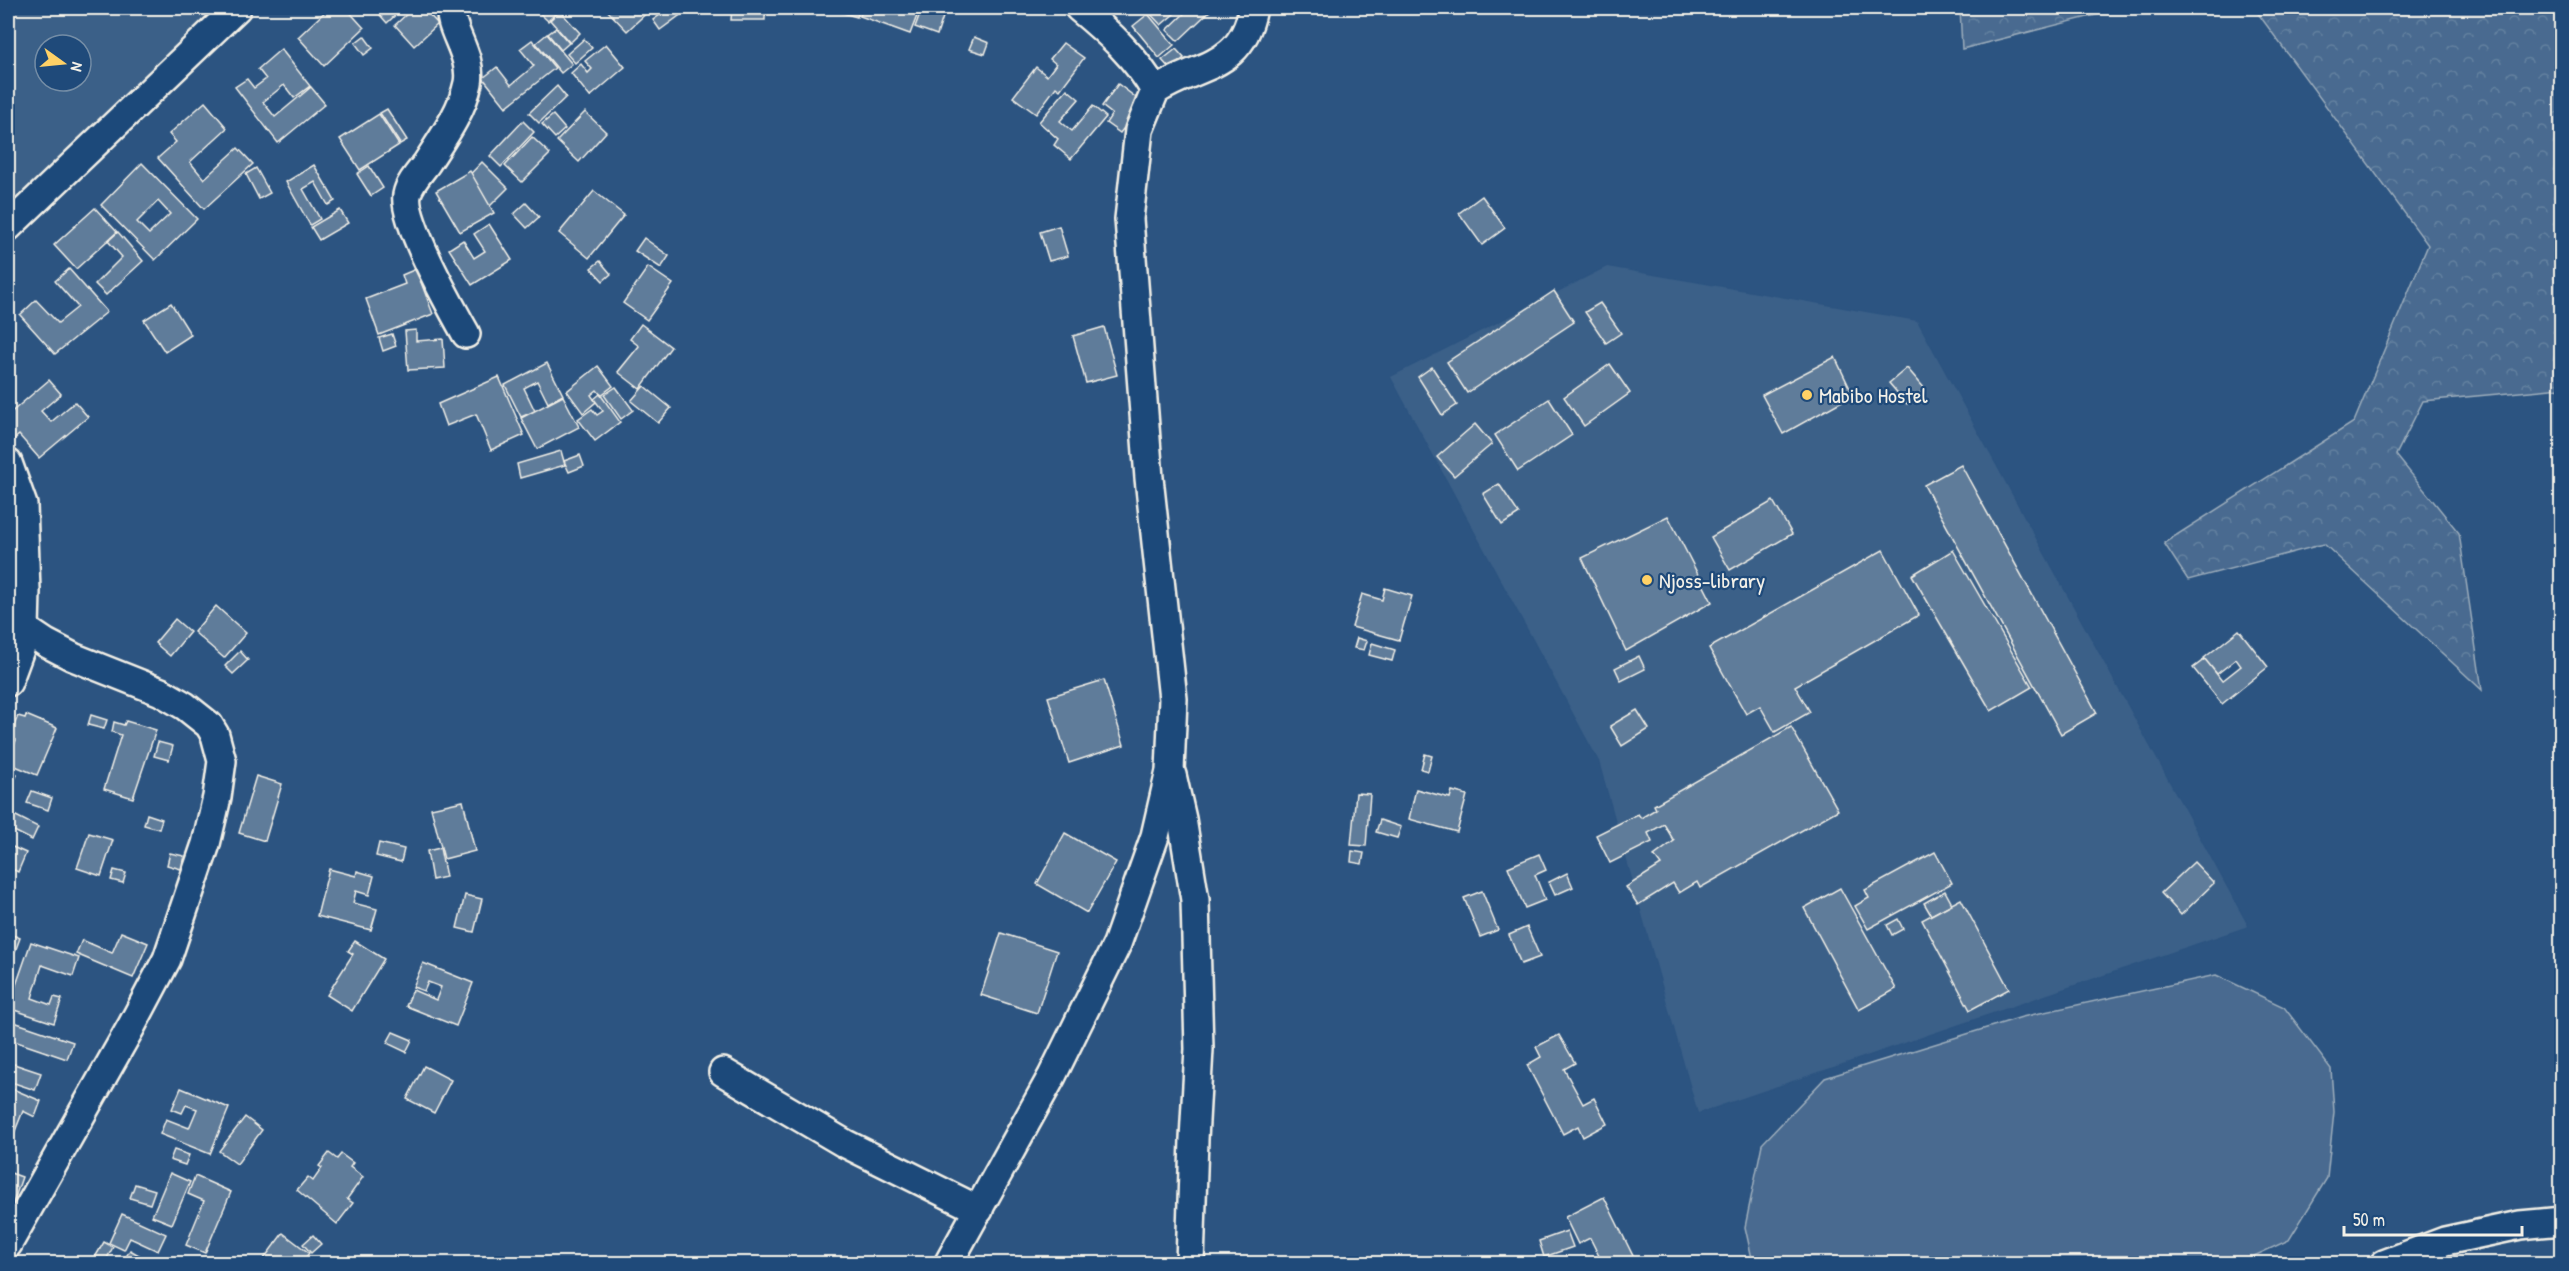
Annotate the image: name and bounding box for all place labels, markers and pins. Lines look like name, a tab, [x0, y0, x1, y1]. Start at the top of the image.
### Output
place label: Mabibo Hostel	[1819, 380, 1928, 410]
marker: Mabibo Hostel	[1800, 388, 1814, 402]
place label: Njoss-library	[1659, 565, 1765, 595]
marker: Njoss-library	[1640, 573, 1654, 587]

